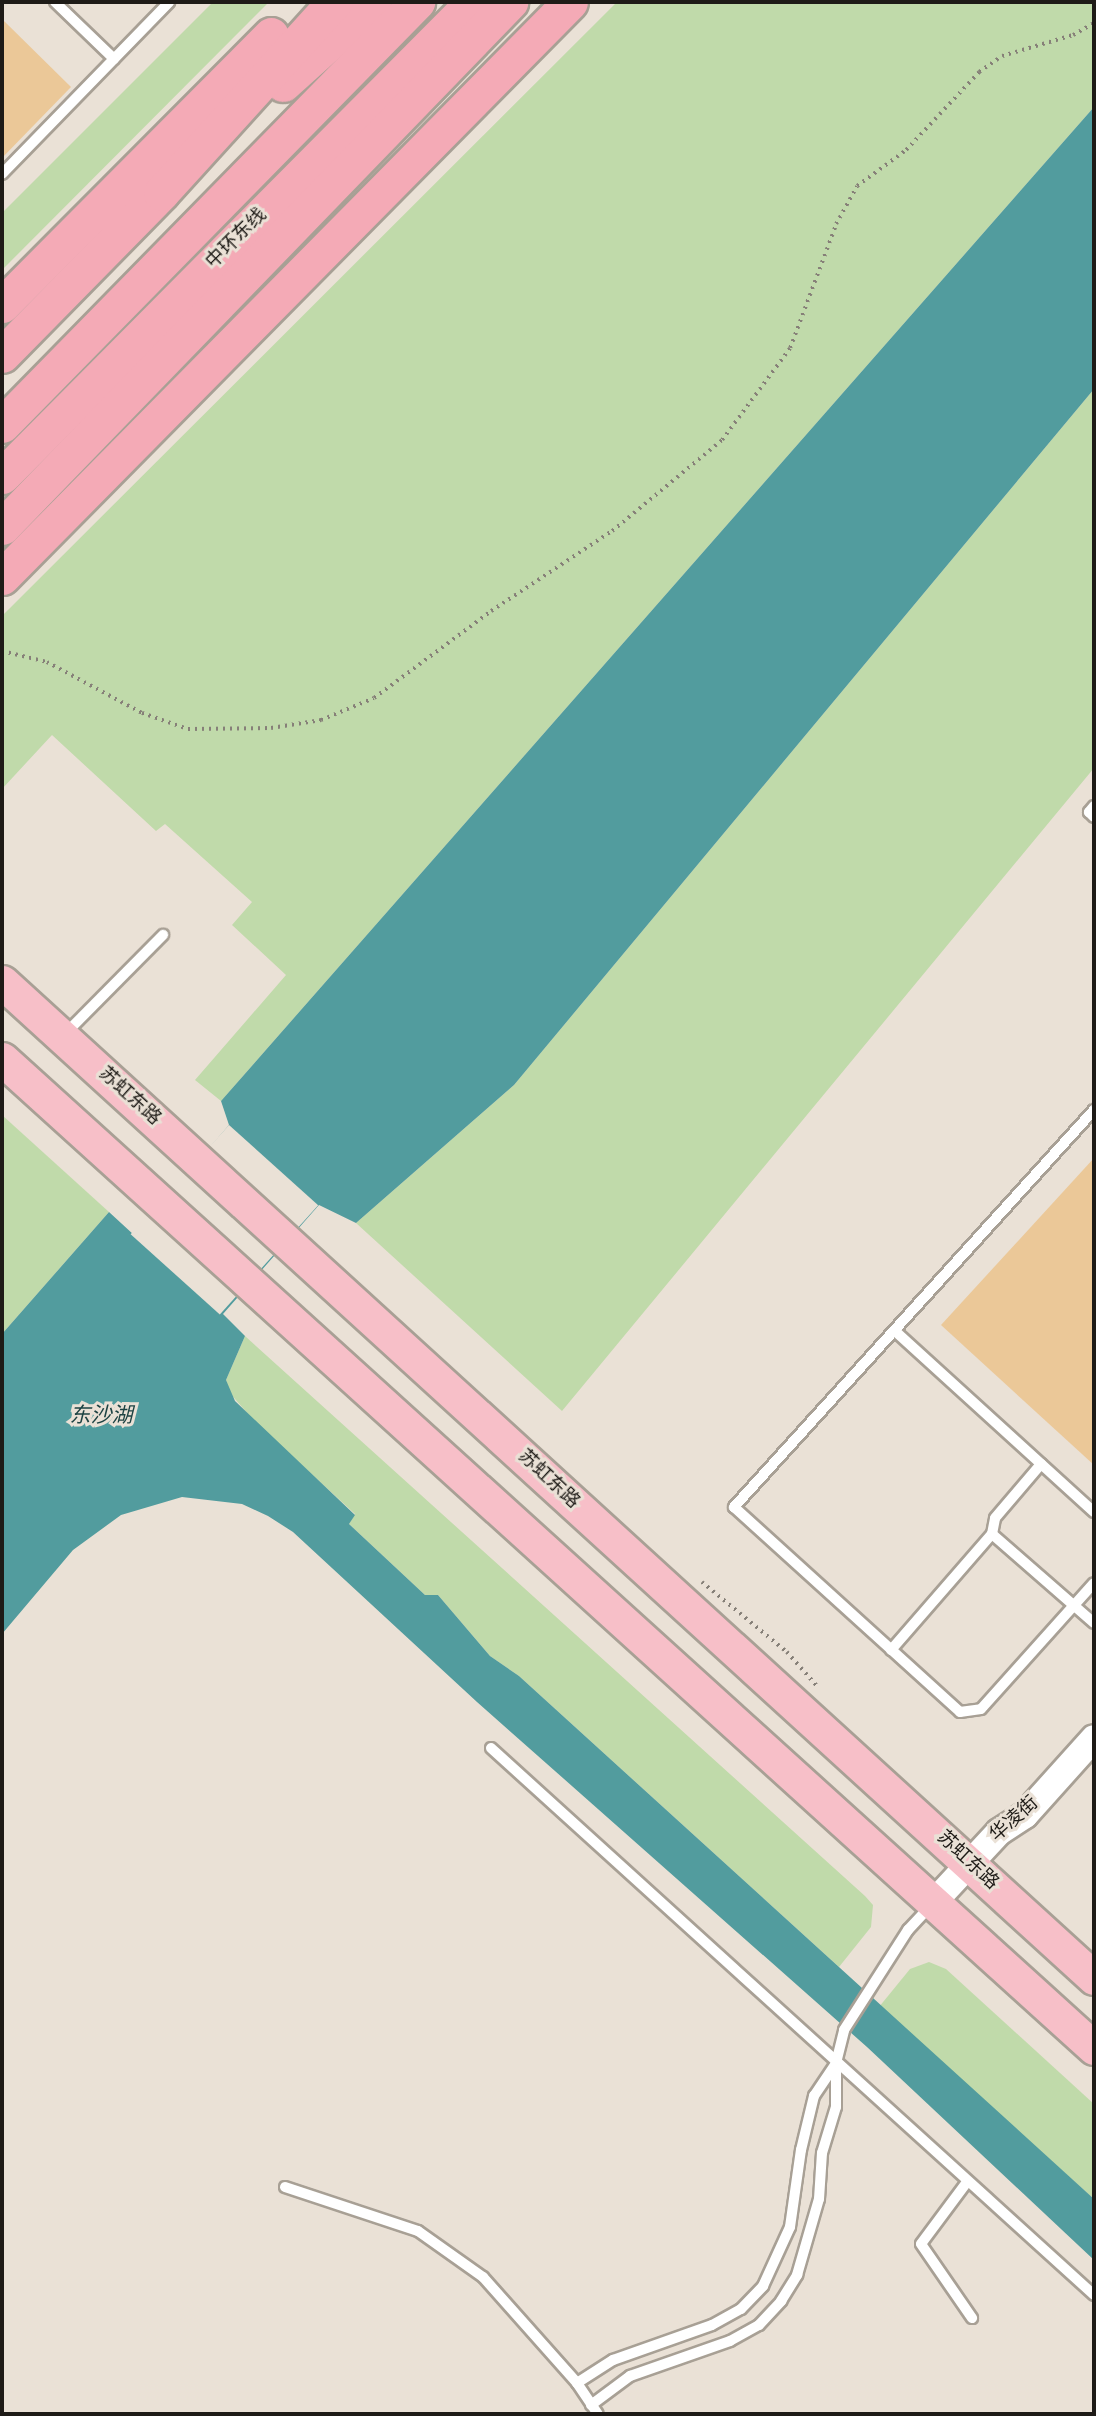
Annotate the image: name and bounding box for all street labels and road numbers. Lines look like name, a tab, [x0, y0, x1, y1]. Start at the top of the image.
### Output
street label: 中环东线	[202, 204, 272, 274]
street label: 苏虹东路	[93, 1063, 165, 1131]
street label: 苏虹东路	[512, 1446, 584, 1514]
street label: 华凌街	[986, 1792, 1044, 1848]
street label: 苏虹东路	[931, 1827, 1003, 1895]

